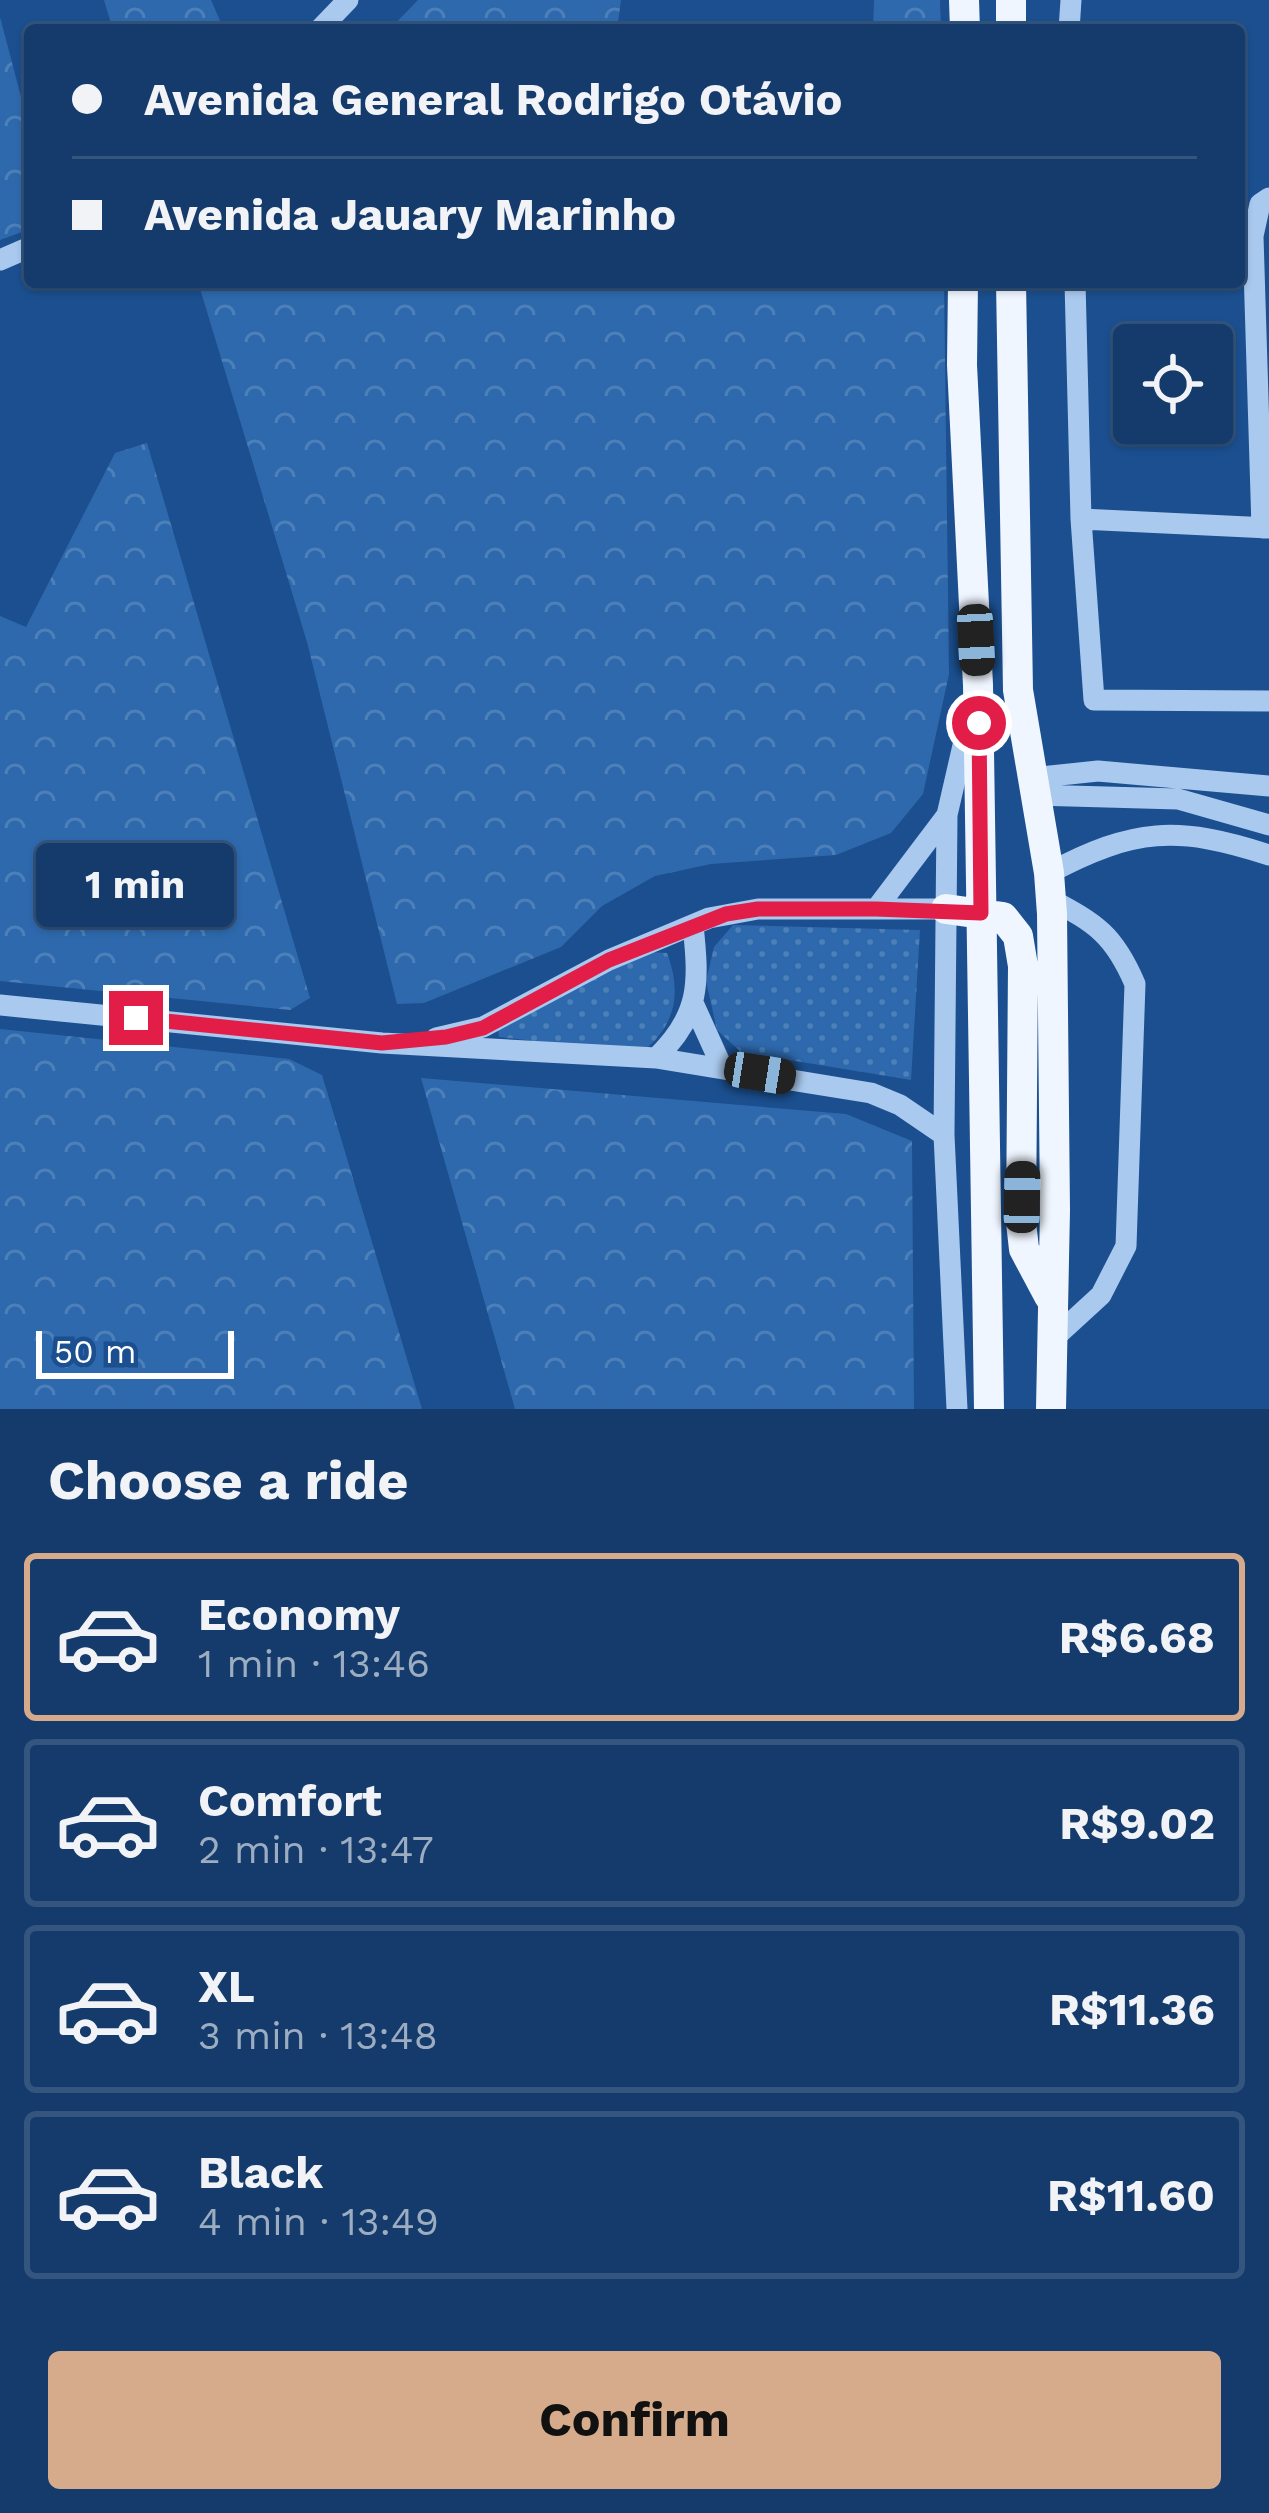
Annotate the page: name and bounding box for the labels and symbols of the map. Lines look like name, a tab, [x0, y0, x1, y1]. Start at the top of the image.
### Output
car	[956, 603, 996, 677]
route start	[952, 696, 1006, 750]
callout: 1 min	[37, 844, 235, 928]
route end	[109, 991, 163, 1045]
car	[722, 1050, 798, 1096]
car	[1003, 1161, 1041, 1233]
scale bar	[36, 1325, 234, 1378]

